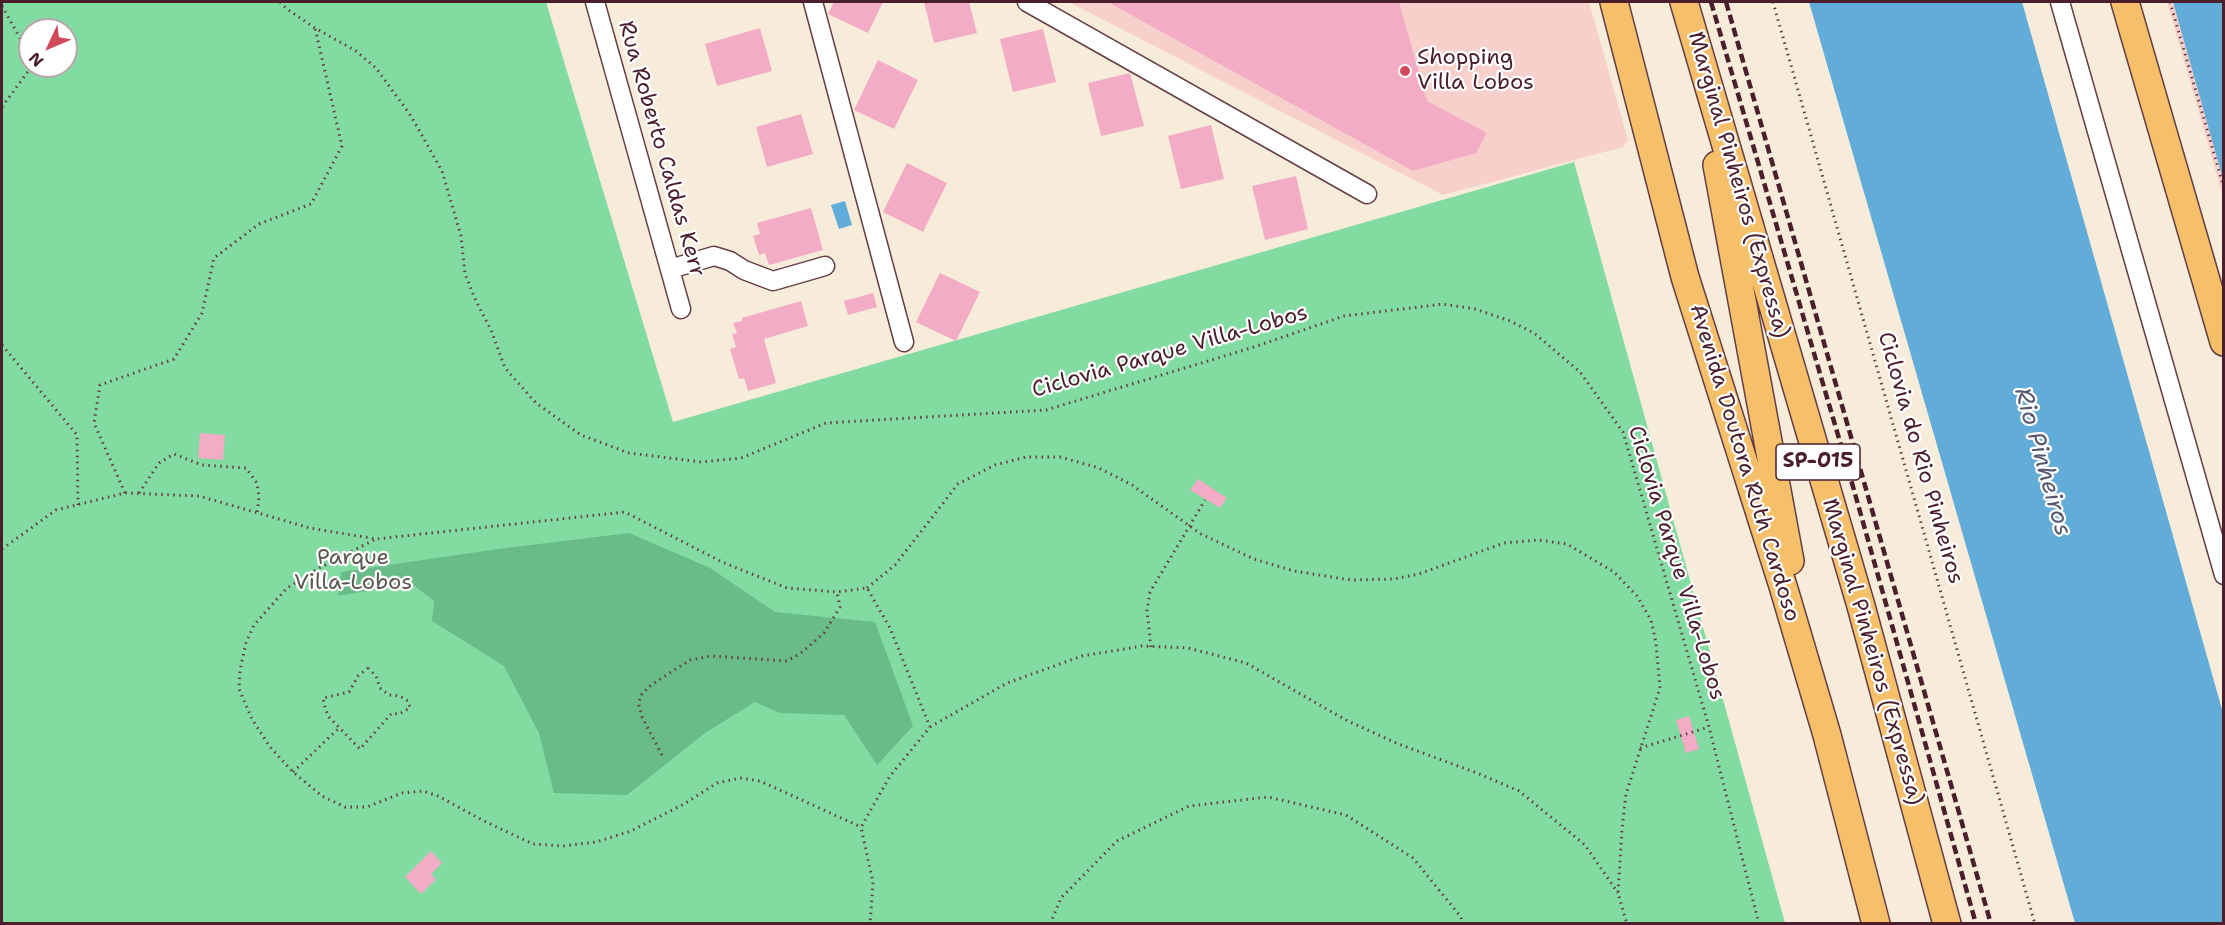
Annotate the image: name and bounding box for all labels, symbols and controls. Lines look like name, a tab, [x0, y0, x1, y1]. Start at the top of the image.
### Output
north arrow	[18, 18, 78, 78]
street label: Rua Roberto Caldas Kerr	[612, 18, 710, 280]
street label: Marginal Pinheiros (Expressa)	[1682, 29, 1794, 341]
place label: Shopping Villa Lobos	[1417, 45, 1534, 96]
text: N	[24, 48, 48, 71]
marker: Shopping Villa Lobos	[1398, 64, 1412, 78]
street label: Ciclovia Parque Villa-Lobos	[1029, 300, 1311, 404]
street label: Avenida Doutora Ruth Cardoso	[1683, 301, 1805, 625]
street label: Ciclovia do Rio Pinheiros	[1871, 329, 1969, 587]
water label: Rio Pinheiros	[2007, 384, 2077, 540]
street label: Ciclovia Parque Villa-Lobos	[1622, 423, 1730, 703]
road number: SP-015	[1776, 444, 1860, 480]
street label: Marginal Pinheiros (Expressa)	[1816, 496, 1928, 808]
park label: Parque Villa-Lobos	[294, 545, 412, 596]

